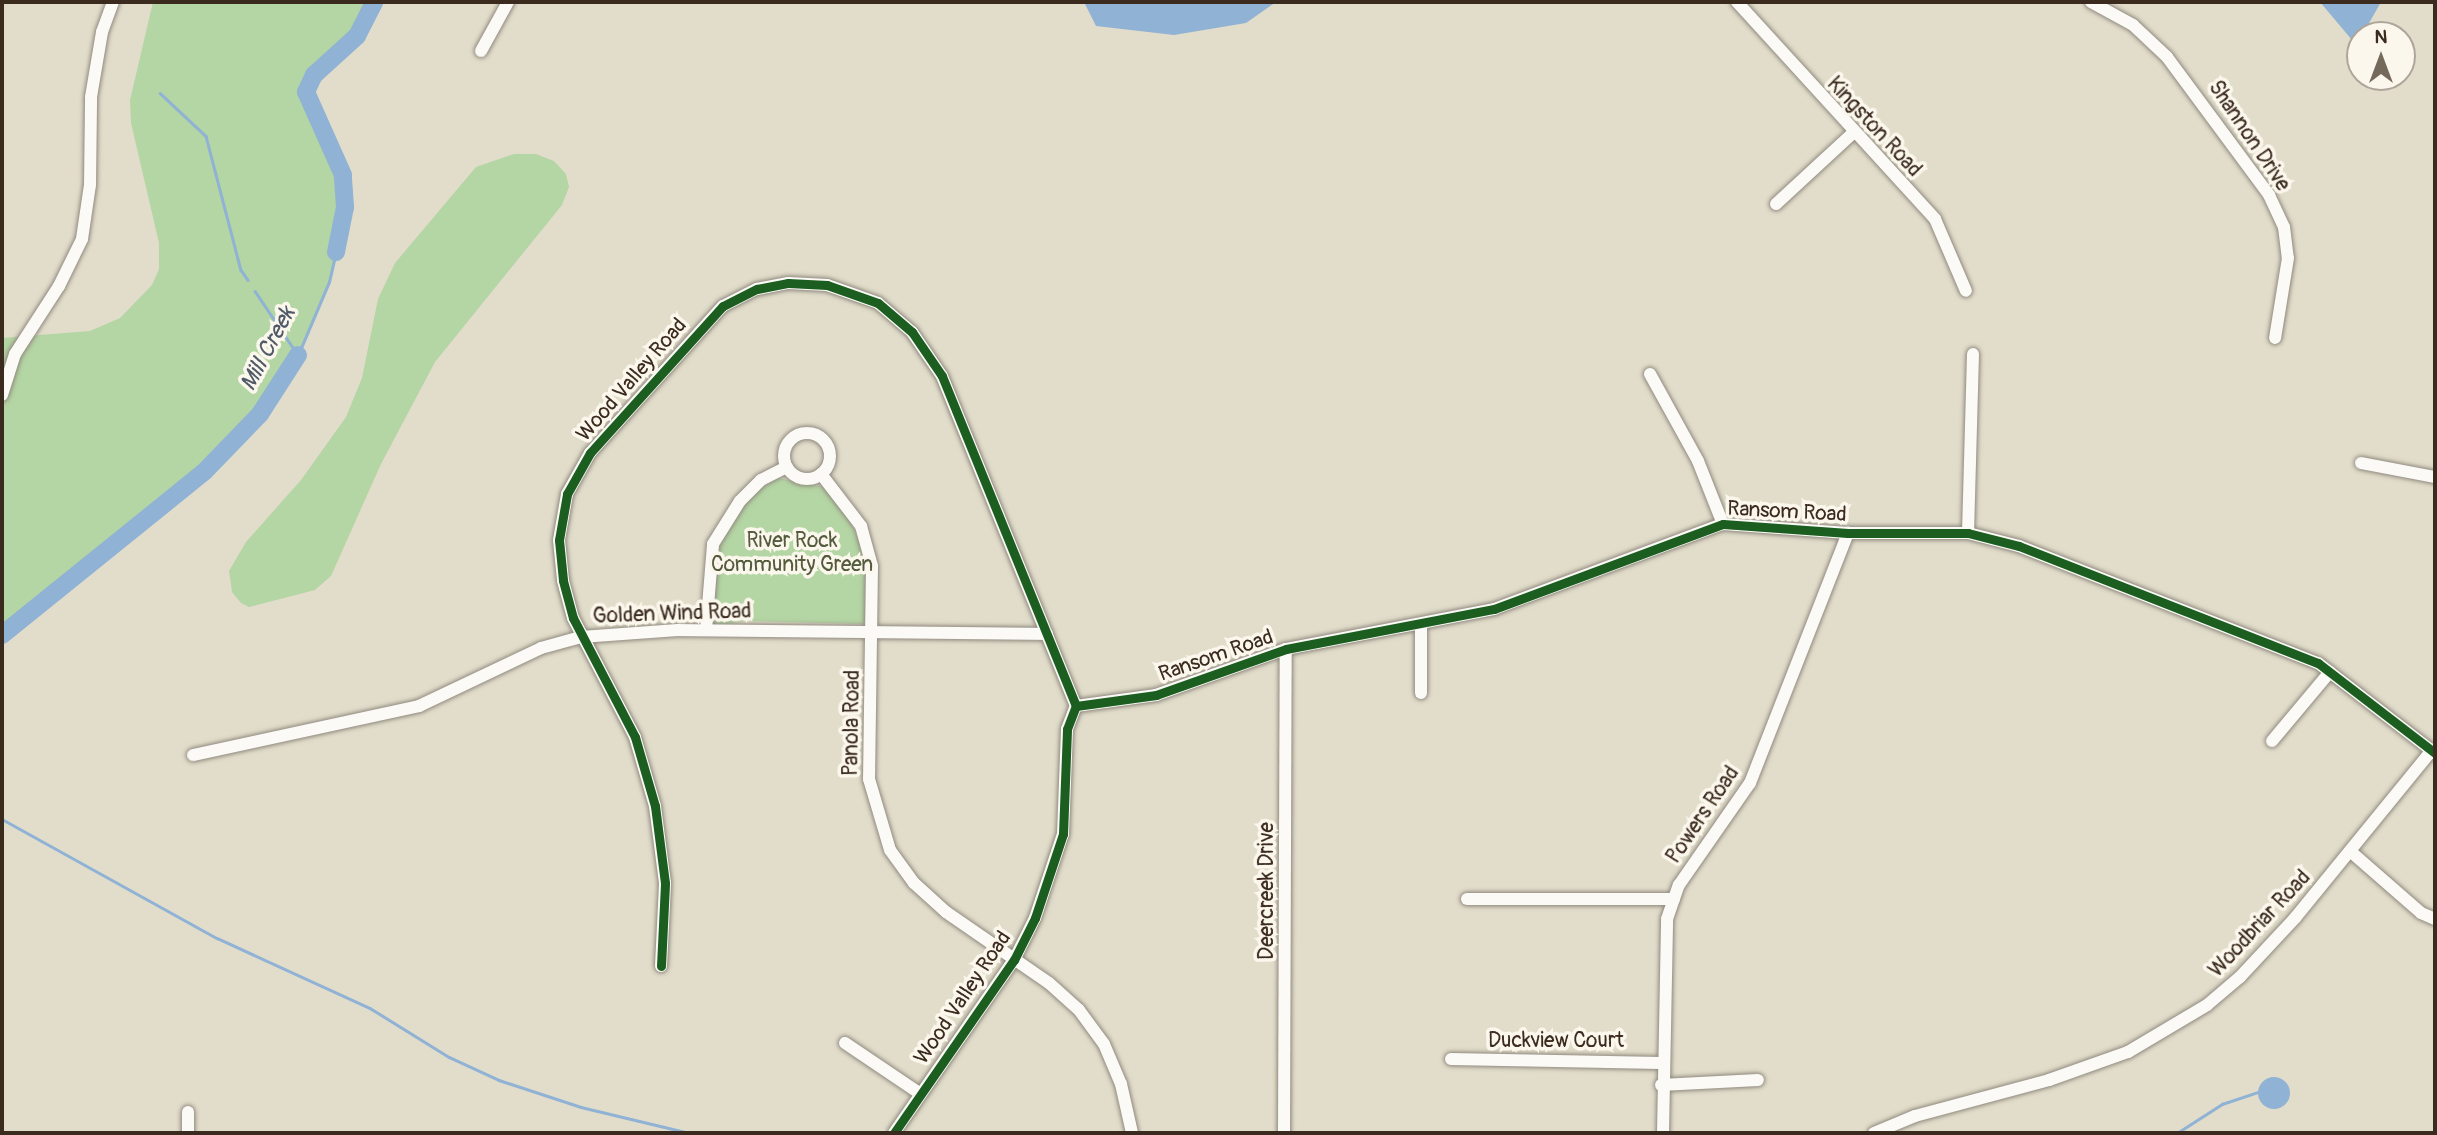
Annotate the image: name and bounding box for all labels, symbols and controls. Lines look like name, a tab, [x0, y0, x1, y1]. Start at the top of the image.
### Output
north arrow	[2346, 21, 2416, 91]
text: N	[2375, 25, 2387, 49]
street label: Kingston Road	[1821, 72, 1927, 182]
street label: Shannon Drive	[2203, 76, 2295, 196]
water label: Mill Creek	[235, 302, 301, 396]
street label: Wood Valley Road	[572, 313, 692, 447]
street label: Ransom Road	[1727, 496, 1847, 528]
park label: River Rock Community Green	[711, 528, 873, 578]
street label: Golden Wind Road	[592, 599, 752, 629]
street label: Ransom Road	[1155, 625, 1277, 687]
street label: Panola Road	[838, 670, 866, 776]
street label: Powers Road	[1661, 761, 1745, 869]
street label: Deercreek Drive	[1254, 822, 1280, 960]
street label: Woodbriar Road	[2204, 865, 2316, 983]
street label: Wood Valley Road	[909, 927, 1017, 1069]
street label: Duckview Court	[1488, 1028, 1624, 1054]

